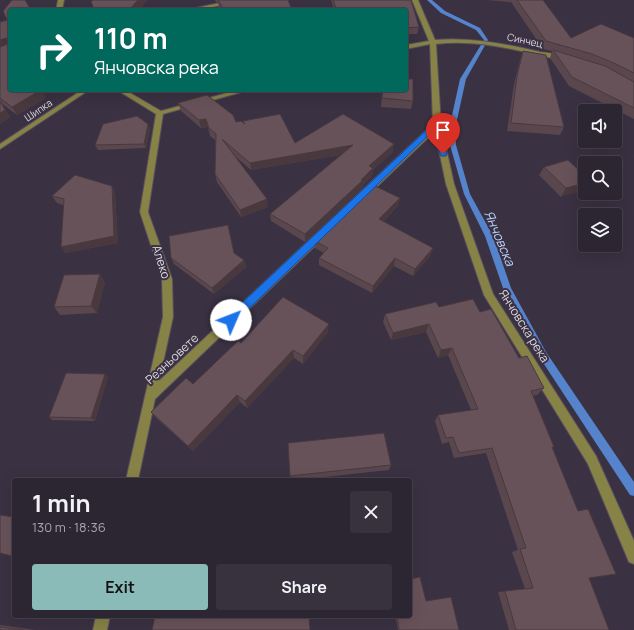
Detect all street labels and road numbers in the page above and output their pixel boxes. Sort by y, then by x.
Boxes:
street label: Синчец [506,29,545,51]
street label: Шипка [21,96,55,124]
street label: Алеко [148,243,175,281]
street label: Янчовска река [495,286,554,365]
street label: Резньовете [141,330,202,388]

